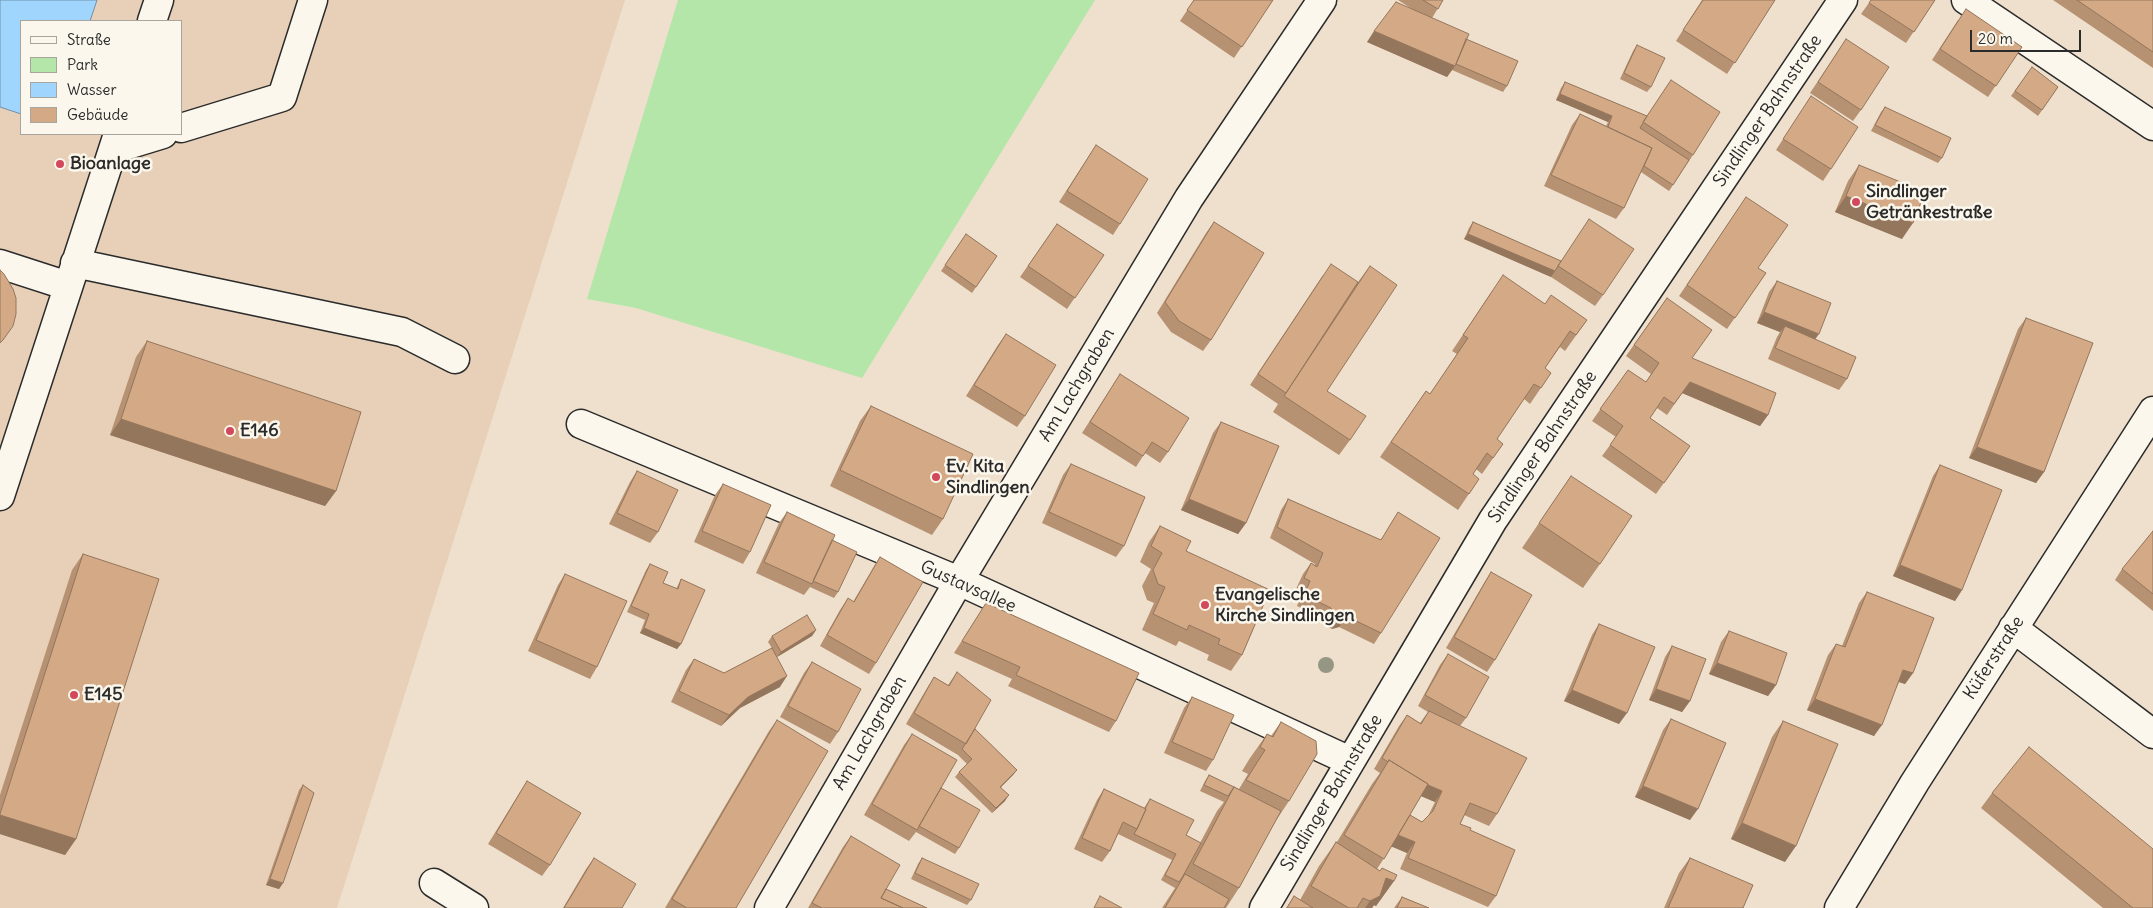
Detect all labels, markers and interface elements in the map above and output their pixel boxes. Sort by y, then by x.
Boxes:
legend [20,20,182,135]
scale bar [1973,20,2084,52]
text: 20 m [1978,29,2013,48]
text: Straße [67,30,111,49]
street label: Sindlinger Bahnstraße [1709,31,1827,191]
text: Park [67,55,98,74]
text: Wasser [67,80,117,99]
text: Gebäude [67,105,128,124]
place label: Bioanlage [70,153,151,175]
marker: Bioanlage [54,158,66,170]
place label: Sindlinger Getränkestraße [1866,181,1993,223]
marker: Sindlinger Getränkestraße [1850,196,1862,208]
street label: Am Lachgraben [1035,324,1119,446]
street label: Sindlinger Bahnstraße [1484,367,1602,527]
place label: E146 [240,420,279,442]
marker: E146 [224,425,236,437]
place label: Ev. Kita Sindlingen [946,456,1030,498]
marker: Ev. Kita Sindlingen [930,471,942,483]
street label: Gustavsallee [917,556,1019,618]
place label: Evangelische Kirche Sindlingen [1215,584,1355,626]
marker: Evangelische Kirche Sindlingen [1199,599,1211,611]
street label: Küferstraße [1959,612,2029,704]
street label: Am Lachgraben [829,672,911,794]
place label: E145 [84,684,122,706]
marker: E145 [68,689,80,701]
street label: Sindlinger Bahnstraße [1277,711,1387,875]

